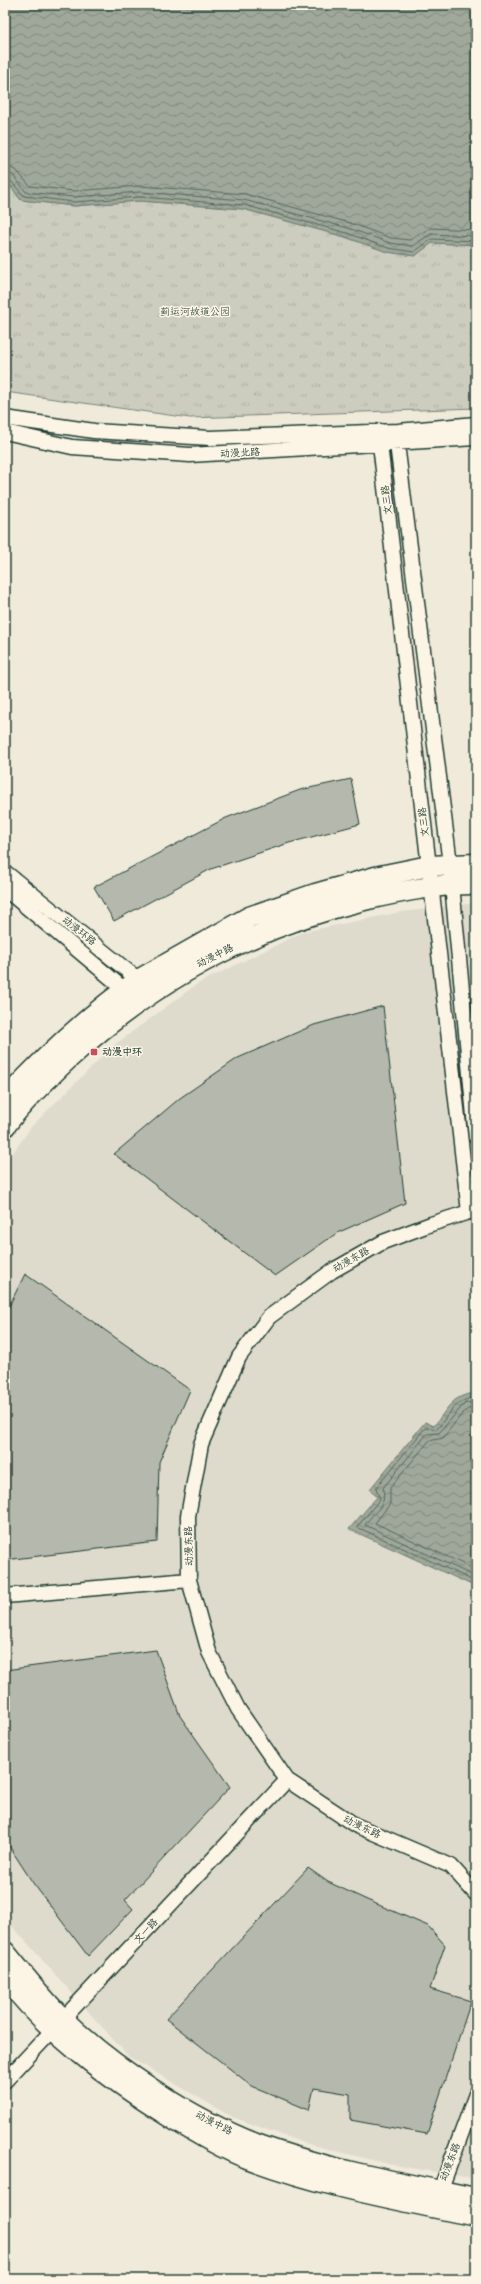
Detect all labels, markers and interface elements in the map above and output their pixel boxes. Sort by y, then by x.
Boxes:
park label: 蓟运河故道公园 [160,306,230,318]
street label: 动漫北路 [220,446,260,460]
street label: 文三路 [379,484,395,516]
street label: 文三路 [416,806,432,838]
street label: 动漫环路 [60,914,98,948]
street label: 动漫中路 [194,942,236,970]
place label: 动漫中环 [102,1046,142,1058]
marker: 动漫中环 [89,1047,99,1057]
street label: 动漫东路 [331,1245,371,1275]
street label: 动漫东路 [182,1526,196,1566]
street label: 动漫东路 [341,1813,383,1841]
street label: 文一路 [131,1916,161,1946]
street label: 动漫中路 [193,2109,235,2137]
street label: 动漫东路 [437,2141,463,2183]

